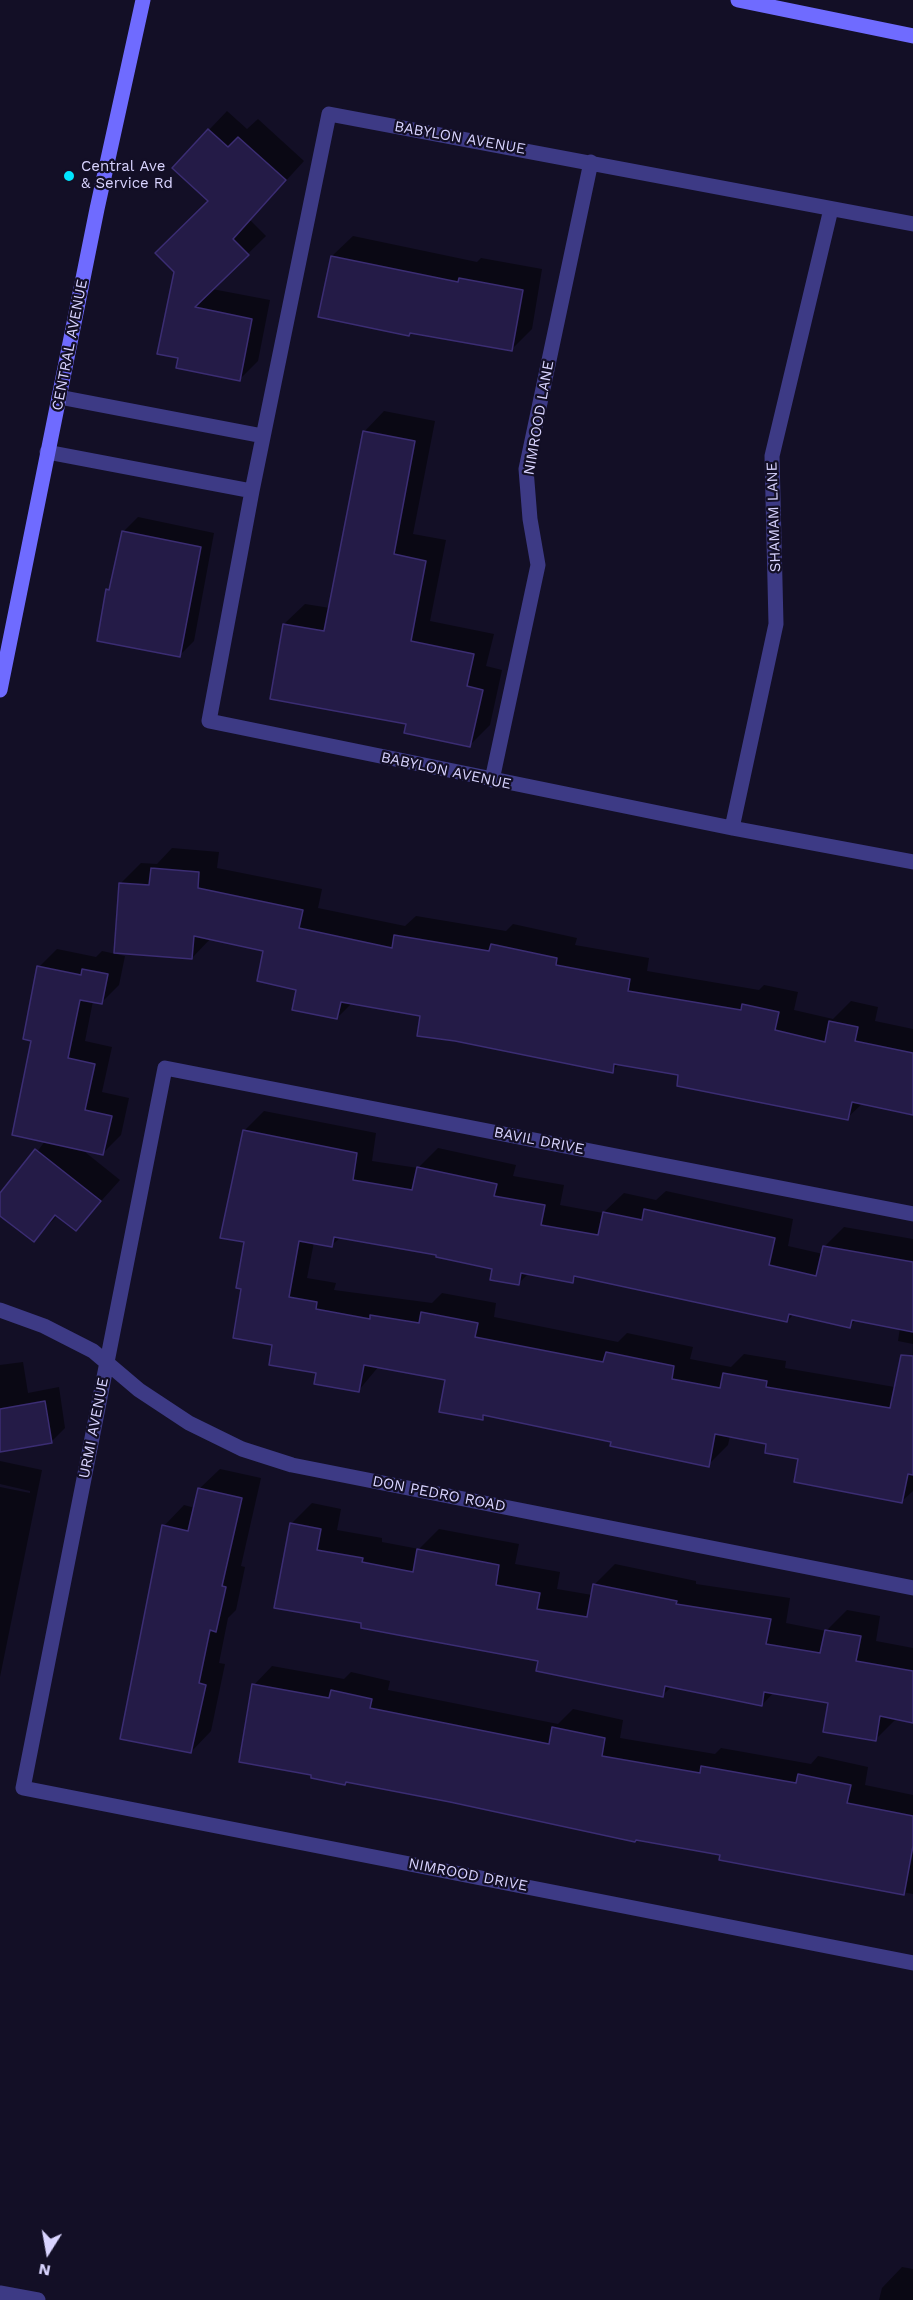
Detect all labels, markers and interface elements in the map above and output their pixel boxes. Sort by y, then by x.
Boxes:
street label: BABYLON AVENUE [393,118,527,158]
place label: Central Ave & Service Rd [81,158,173,193]
marker: Central Ave & Service Rd [62,169,76,183]
street label: CENTRAL AVENUE [48,278,92,412]
street label: NIMROOD LANE [520,359,558,477]
street label: SHAMAM LANE [763,461,785,573]
street label: BABYLON AVENUE [379,748,513,794]
street label: BAVIL DRIVE [492,1123,586,1159]
street label: URMI AVENUE [75,1376,113,1480]
street label: DON PEDRO ROAD [371,1472,507,1516]
street label: NIMROOD DRIVE [407,1855,529,1895]
north arrow [18,2222,78,2282]
text: N [37,2260,52,2281]

